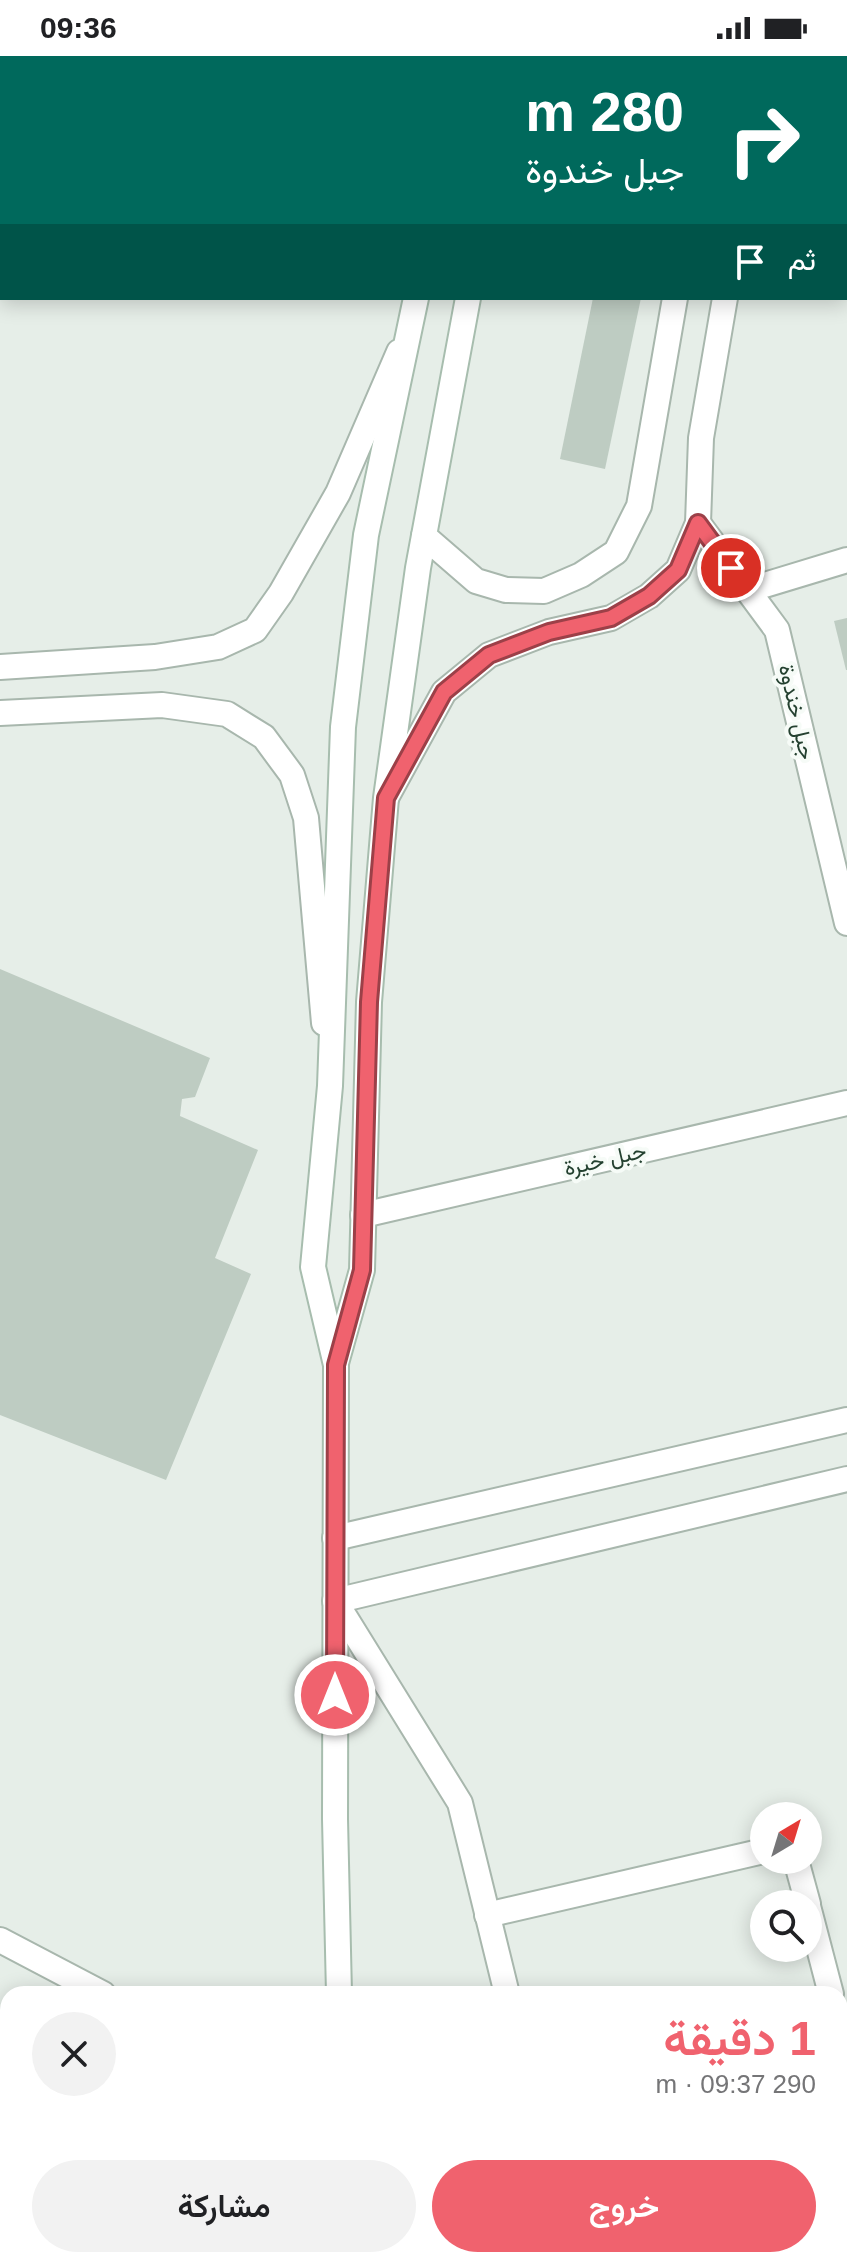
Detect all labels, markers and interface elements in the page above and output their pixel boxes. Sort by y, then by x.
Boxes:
text: 09:36 [40,11,117,44]
text: 280 m [525,80,684,143]
icon: right [712,88,816,192]
text: جبل خندوة [525,150,684,191]
icon: arrive [728,240,772,284]
text: ثم [788,243,816,276]
pin [697,534,765,602]
icon: arrive [709,546,753,590]
street label: جبل خندوة [773,662,820,762]
street label: جبل خيرة [561,1137,649,1182]
position arrow [293,1653,377,1737]
north arrow [750,1802,822,1874]
map controls [750,1802,822,1962]
button: search [750,1890,822,1962]
button: close [32,2012,116,2096]
text: 1 دقيقة [663,2012,816,2065]
text: 290 m · 09:37 [656,2069,816,2099]
button: مشاركة [32,2160,416,2252]
button: خروج [432,2160,816,2252]

